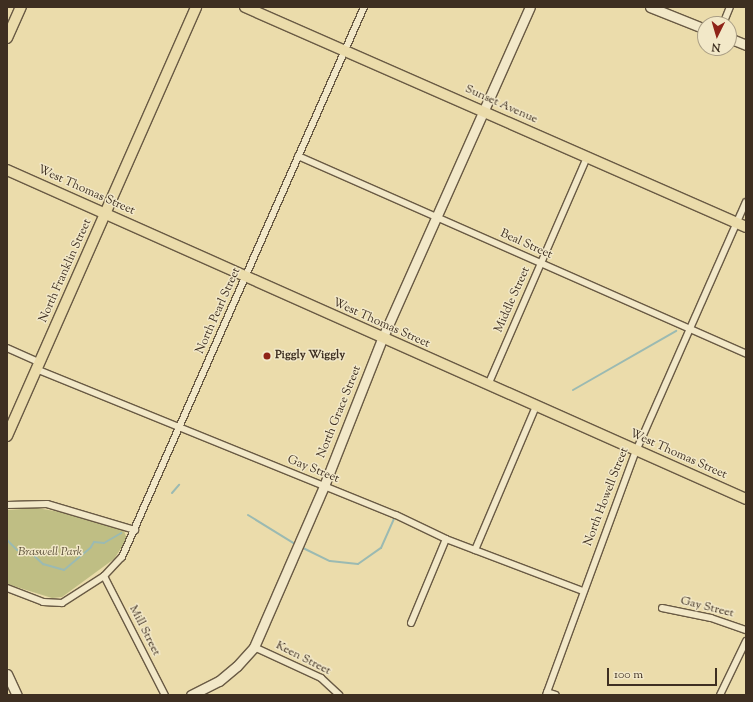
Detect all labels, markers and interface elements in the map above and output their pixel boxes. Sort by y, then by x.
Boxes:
north arrow [697,16,737,56]
text: N [711,39,721,55]
street label: Sunset Avenue [462,83,540,127]
street label: West Thomas Street [35,163,137,219]
street label: North Franklin Street [37,217,95,325]
street label: Beal Street [498,227,554,263]
street label: Middle Street [492,265,534,335]
street label: North Pearl Street [194,266,244,356]
street label: West Thomas Street [330,296,432,352]
place label: Piggly Wiggly [275,349,345,363]
marker: Piggly Wiggly [262,351,272,361]
street label: North Grace Street [315,364,365,460]
street label: West Thomas Street [627,427,729,483]
street label: North Howell Street [582,446,632,548]
street label: Gay Street [285,453,341,487]
park label: Braswell Park [18,546,82,560]
street label: Gay Street [679,594,735,622]
street label: Mill Street [125,603,163,659]
street label: Keen Street [273,639,333,679]
scale bar [609,660,719,686]
text: 100 m [614,666,643,684]

